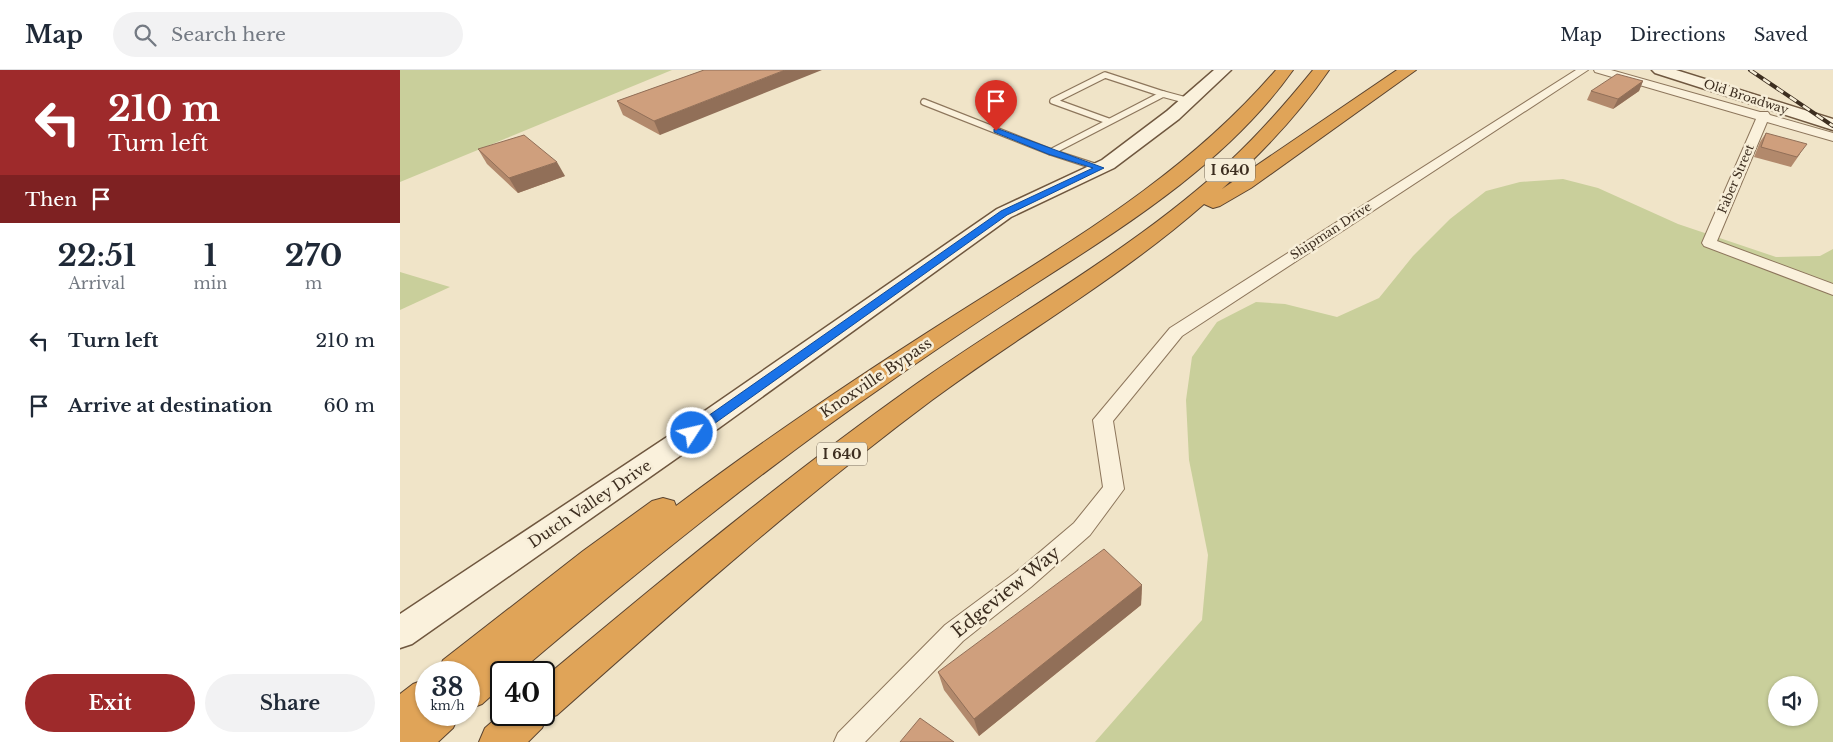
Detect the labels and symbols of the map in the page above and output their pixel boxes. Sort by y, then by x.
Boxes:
street label: Old Broadway [1702,76,1791,117]
pin [975,80,1017,131]
street label: Faber Street [1714,141,1757,216]
road number: I 640 [1205,158,1255,182]
street label: Shipman Drive [1287,199,1374,262]
street label: Knoxville Bypass [816,333,935,422]
position arrow [665,406,717,458]
road number: I 640 [817,442,867,466]
street label: Dutch Valley Drive [525,455,655,552]
street label: Edgeview Way [947,541,1065,642]
speed limit sign: 40 [490,661,555,726]

